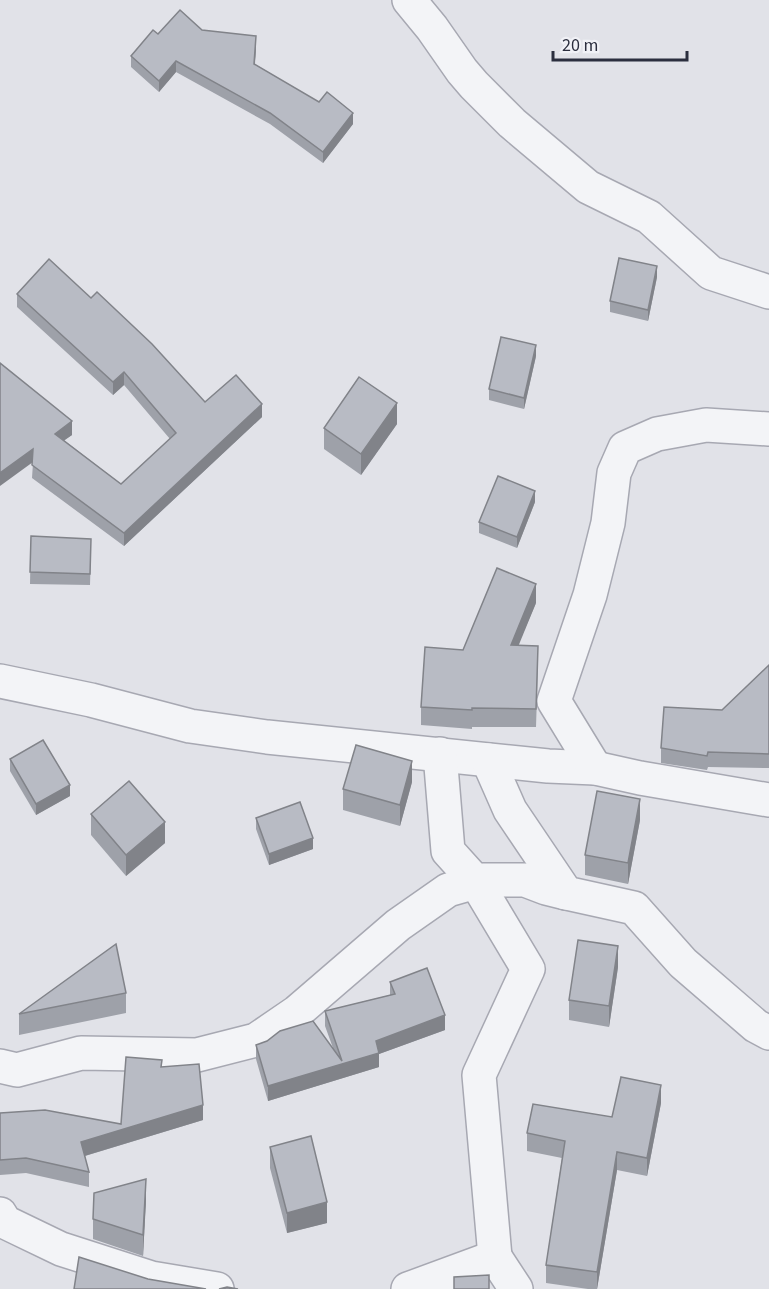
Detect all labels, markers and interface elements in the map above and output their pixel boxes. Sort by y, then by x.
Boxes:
scale bar [553,24,686,62]
text: 20 m [562,33,598,58]

